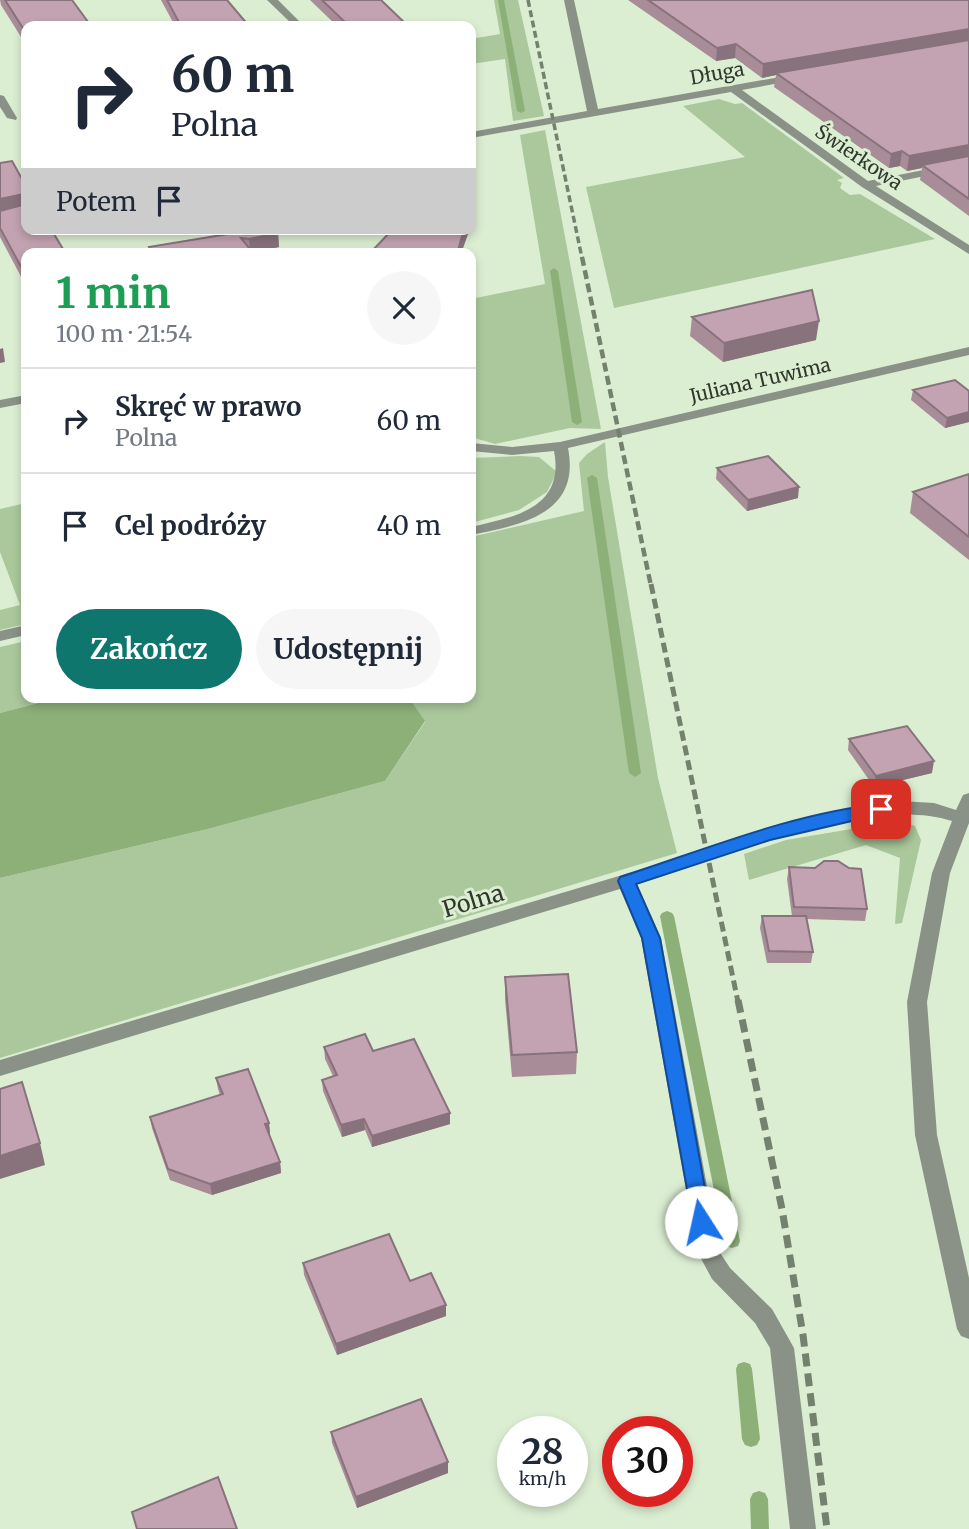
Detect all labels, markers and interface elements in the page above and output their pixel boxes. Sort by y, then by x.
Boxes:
text: 60 m [171,44,294,105]
icon: right [56,49,147,140]
street label: Długa [688,56,746,90]
text: Polna [171,105,258,145]
street label: Świerkowa [811,119,907,195]
icon: arrive [150,182,188,220]
text: Potem [56,185,136,218]
text: 1 min [56,267,170,319]
button: close [367,271,441,345]
text: 100 m · 21:54 [56,319,192,348]
street label: Juliana Tuwima [686,352,833,408]
text: Skręć w prawo [115,390,302,423]
icon: right [56,402,94,440]
text: 60 m [377,404,441,437]
text: Polna [115,423,177,452]
icon: arrive [56,507,94,545]
text: Cel podróży [115,509,266,542]
text: 40 m [377,509,441,542]
button: Zakończ [56,609,242,689]
button: Udostępnij [256,609,441,689]
pin [851,779,911,839]
icon: arrive [862,790,900,828]
street label: Polna [439,878,507,924]
position arrow [664,1185,738,1259]
speed limit sign: 30 [602,1416,693,1507]
text: 28 [521,1430,564,1474]
text: km/h [519,1467,566,1490]

